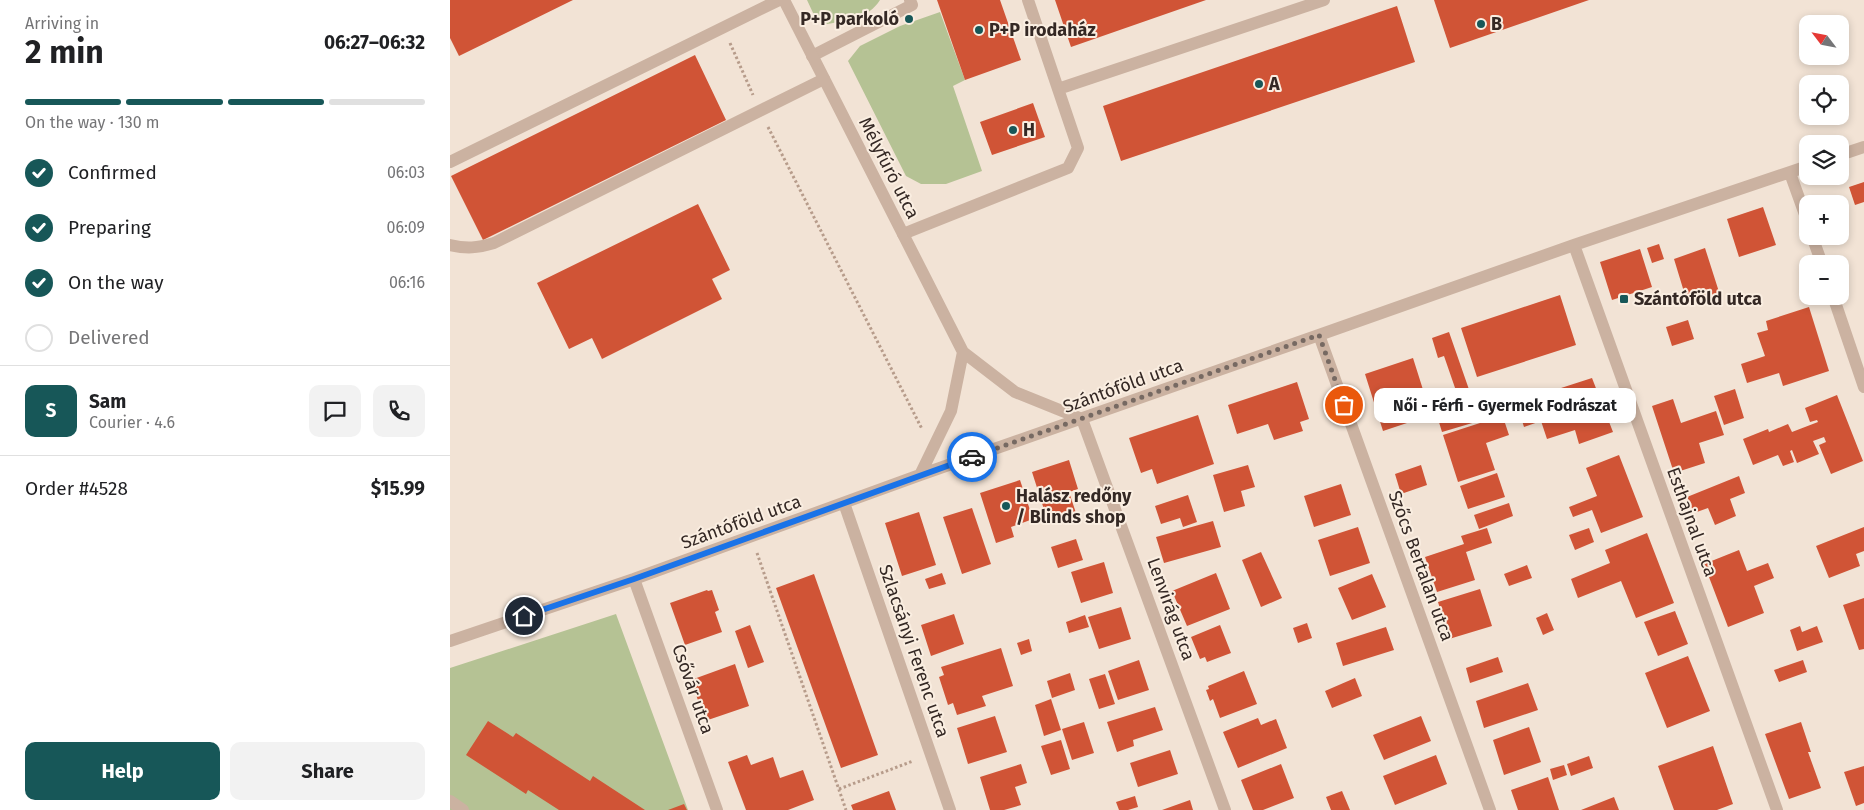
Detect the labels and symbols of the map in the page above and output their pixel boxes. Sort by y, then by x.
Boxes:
place label: P+P parkoló [800,8,899,30]
marker: P+P parkoló [903,13,915,25]
place label: B [1491,13,1502,35]
north arrow [1799,15,1849,65]
marker: B [1475,18,1487,30]
place label: P+P irodaház [989,19,1096,41]
marker: P+P irodaház [973,24,985,36]
place label: A [1268,73,1280,95]
marker: A [1253,78,1265,90]
street label: Mélyfúró utca [854,114,924,222]
place label: H [1023,119,1035,141]
marker: H [1007,124,1019,136]
place label: Szántóföld utca [1634,288,1762,310]
marker: Szántóföld utca [1618,293,1630,305]
street label: Szántóföld utca [1060,354,1186,418]
pin [1323,384,1365,426]
callout: Női - Férfi - Gyermek Fodrászat [1374,388,1636,422]
courier [947,432,997,482]
street label: Esthajnal utca [1662,464,1722,580]
place label: Halász redőny / Blinds shop [1016,485,1132,528]
street label: Szőcs Bertalan utca [1384,488,1458,644]
street label: Szántóföld utca [678,490,804,554]
marker: Halász redőny / Blinds shop [1000,500,1012,512]
street label: Lenvirág utca [1142,555,1200,663]
street label: Szlacsányi Ferenc utca [874,562,954,740]
pin [503,595,545,637]
street label: Csővár utca [667,641,719,737]

